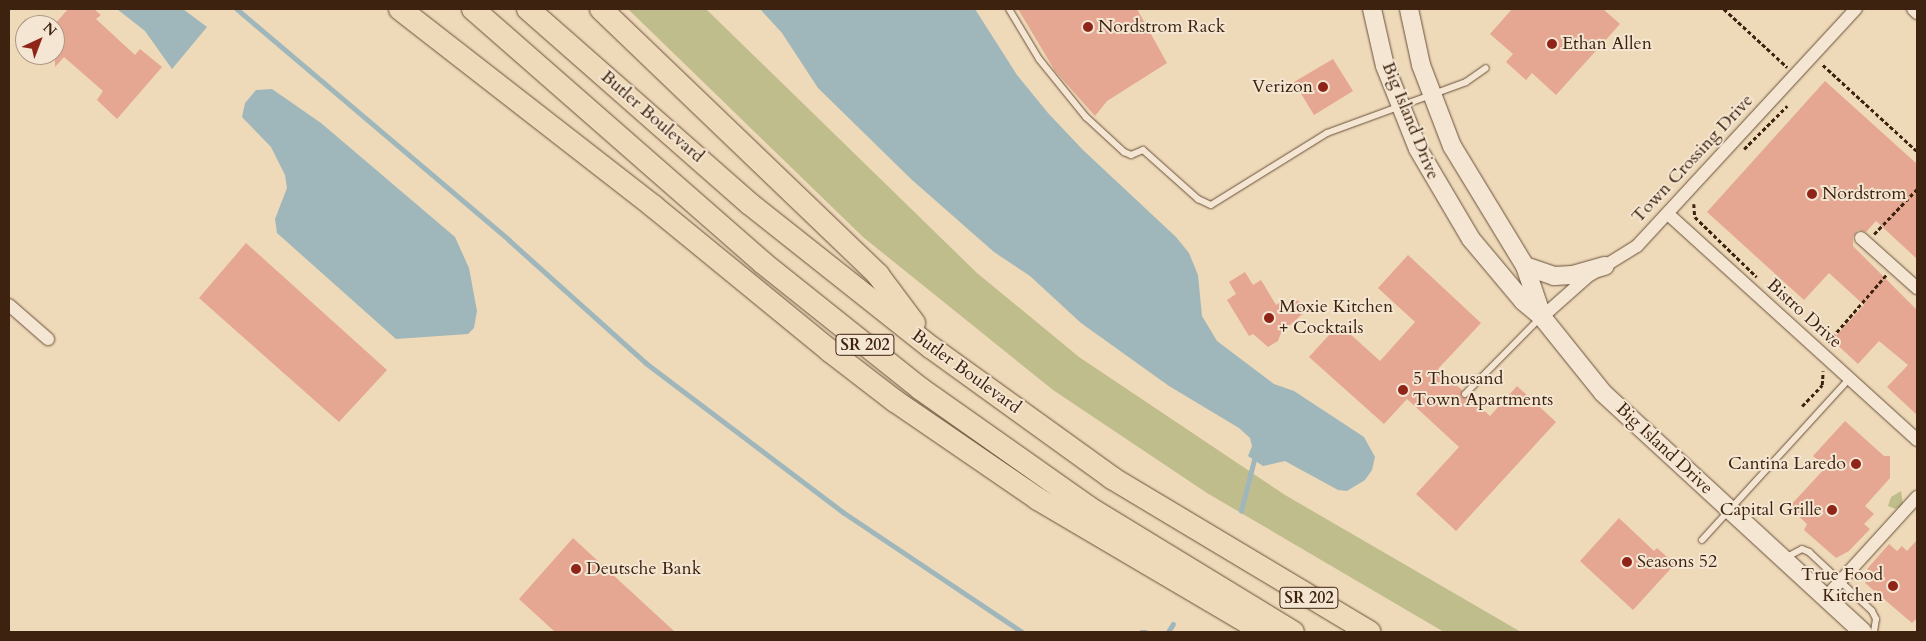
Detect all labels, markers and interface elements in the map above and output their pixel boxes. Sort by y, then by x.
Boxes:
north arrow [15,15,65,65]
place label: Nordstrom Rack [1098,16,1225,38]
text: N [39,18,61,40]
marker: Nordstrom Rack [1082,21,1094,33]
place label: Ethan Allen [1562,33,1652,55]
marker: Ethan Allen [1546,38,1558,50]
street label: Big Island Drive [1377,59,1443,183]
street label: Butler Boulevard [596,66,708,168]
place label: Verizon [1252,76,1313,98]
marker: Verizon [1317,81,1329,93]
street label: Town Crossing Drive [1628,90,1758,228]
place label: Nordstrom [1822,183,1906,205]
marker: Nordstrom [1806,188,1818,200]
street label: Bistro Drive [1762,275,1846,353]
place label: Moxie Kitchen + Cocktails [1279,297,1393,340]
marker: Moxie Kitchen + Cocktails [1263,312,1275,324]
street label: Butler Boulevard [907,325,1025,419]
road number: SR 202 [835,332,895,358]
place label: 5 Thousand Town Apartments [1413,369,1553,412]
marker: 5 Thousand Town Apartments [1397,384,1409,396]
street label: Big Island Drive [1611,399,1717,499]
place label: Cantina Laredo [1728,453,1846,475]
marker: Cantina Laredo [1850,458,1862,470]
place label: Capital Grille [1720,499,1822,521]
marker: Capital Grille [1826,504,1838,516]
place label: Seasons 52 [1637,551,1717,573]
marker: Seasons 52 [1621,556,1633,568]
place label: Deutsche Bank [586,558,701,580]
marker: Deutsche Bank [570,563,582,575]
place label: True Food Kitchen [1801,565,1883,608]
marker: True Food Kitchen [1887,580,1899,592]
road number: SR 202 [1279,584,1339,612]

